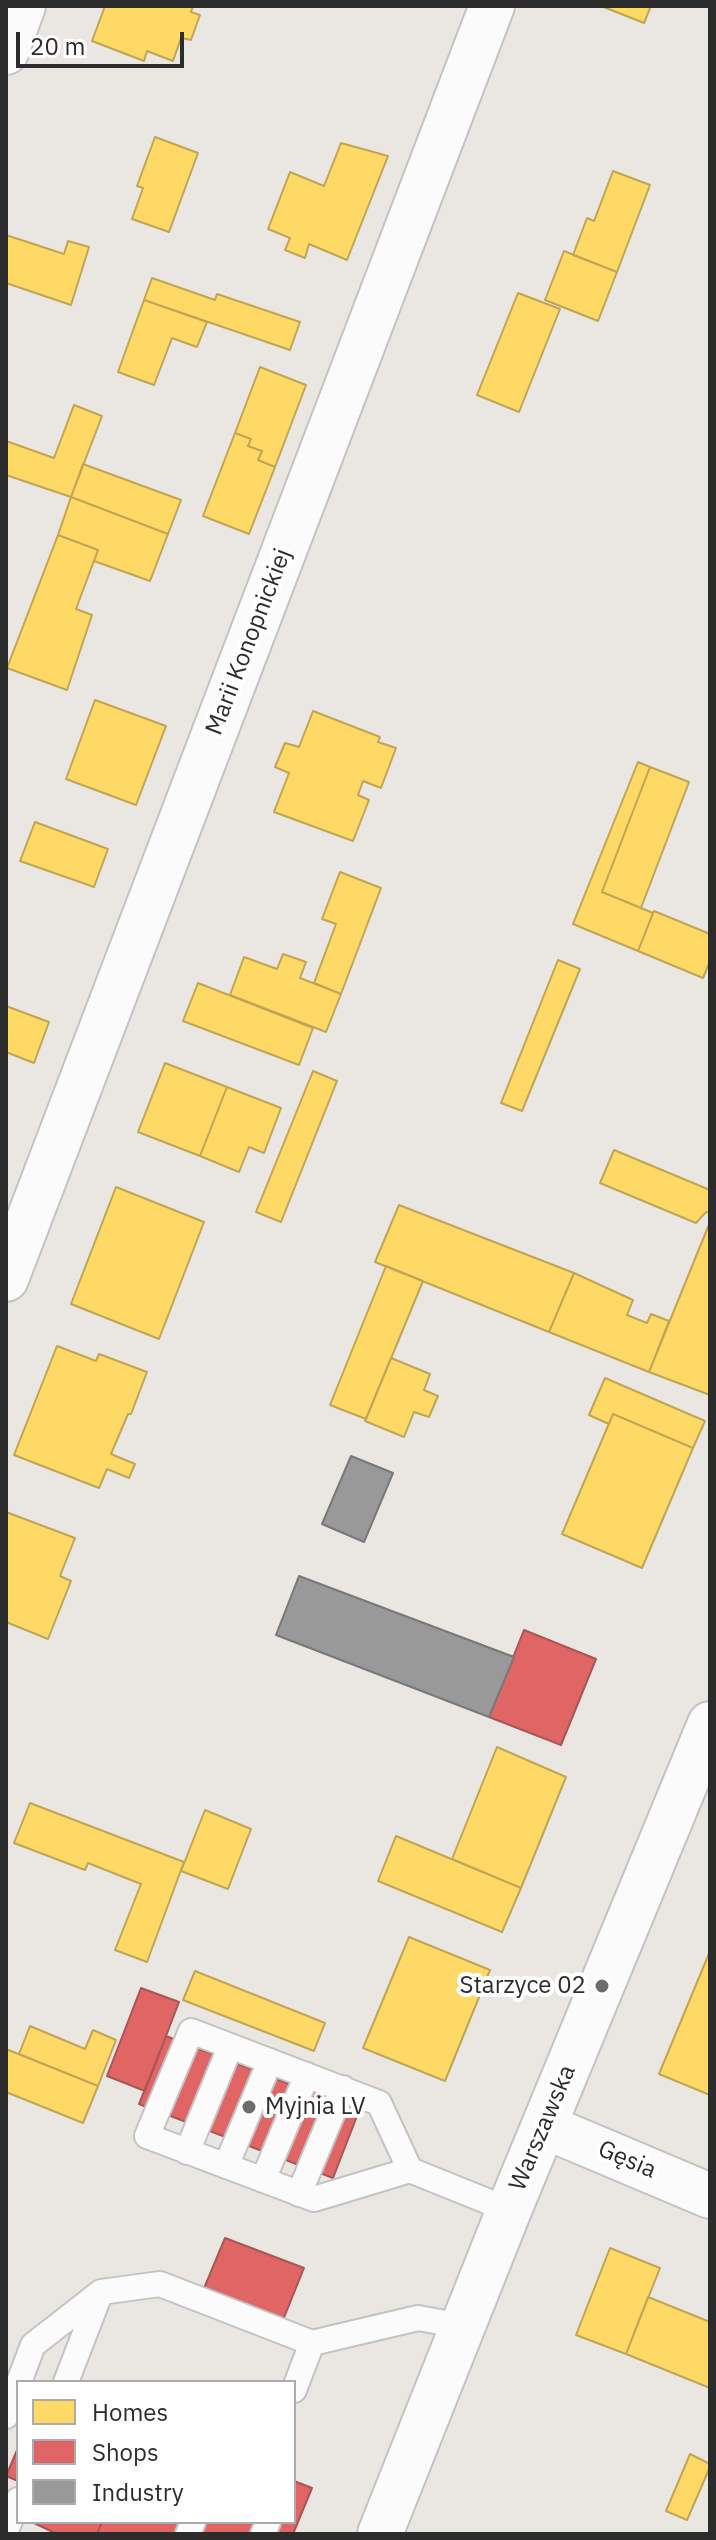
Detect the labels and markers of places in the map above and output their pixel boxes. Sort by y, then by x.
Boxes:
place label: Starzyce 02 [459,1972,586,2000]
marker: Starzyce 02 [593,1977,611,1995]
place label: Myjnia LV [265,2093,366,2121]
marker: Myjnia LV [240,2098,258,2116]

